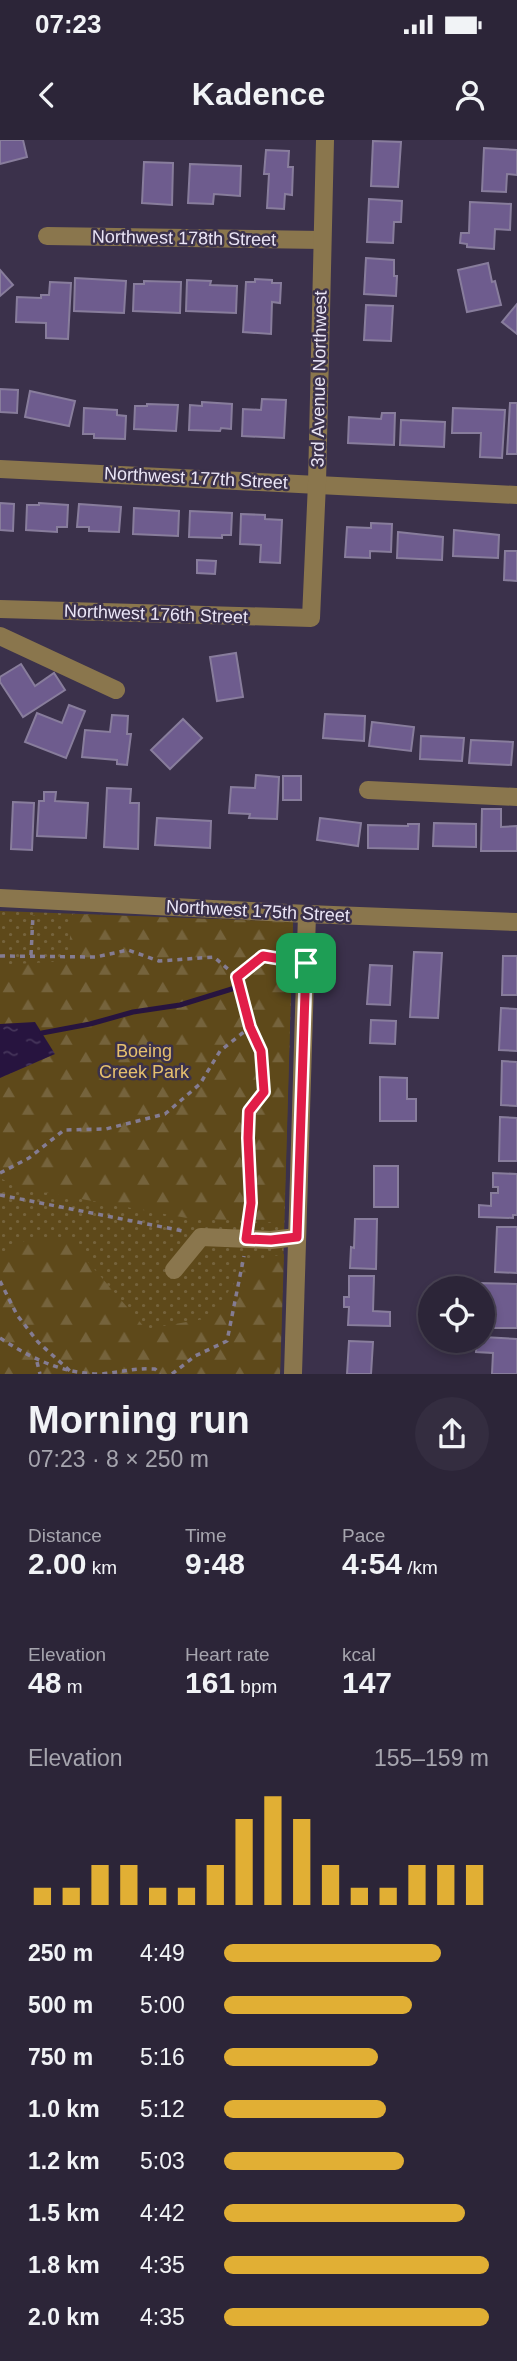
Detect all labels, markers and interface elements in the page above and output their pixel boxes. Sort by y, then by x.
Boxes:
text: 07:23 [35,9,102,39]
icon: back [28,76,66,114]
text: Kadence [192,76,325,112]
icon: person [451,76,489,114]
street label: Northwest 178th Street [92,226,276,250]
street label: 3rd Avenue Northwest [307,290,331,468]
street label: Northwest 177th Street [104,463,288,493]
street label: Northwest 176th Street [64,601,248,627]
street label: Northwest 175th Street [166,896,350,926]
pin [276,933,336,993]
icon: arrive [287,944,325,982]
park label: Boeing Creek Park [99,1041,190,1082]
map controls [418,1276,495,1353]
button: locate [418,1276,495,1353]
button: share [415,1397,489,1471]
text: Morning run [28,1399,250,1441]
text: 07:23 · 8 × 250 m [28,1446,209,1472]
text: Distance [28,1525,102,1546]
text: Time [185,1525,227,1546]
text: Pace [342,1525,385,1546]
text: 2.00 [28,1547,86,1580]
text: 9:48 [185,1547,245,1580]
text: 4:54 [342,1547,402,1580]
text: km [86,1557,117,1578]
text: /km [402,1557,438,1578]
text: Elevation [28,1644,106,1665]
text: Heart rate [185,1644,269,1665]
text: kcal [342,1644,376,1665]
text: 48 [28,1666,61,1699]
text: 161 [185,1666,235,1699]
text: 147 [342,1666,392,1699]
text: m [61,1676,82,1697]
text: bpm [235,1676,277,1697]
text: Elevation [28,1745,123,1771]
text: 155–159 m [374,1745,489,1771]
text: 250 m [28,1940,93,1966]
text: 4:49 [140,1940,185,1966]
text: 500 m [28,1992,93,2018]
text: 5:00 [140,1992,185,2018]
text: 750 m [28,2044,93,2070]
text: 5:16 [140,2044,185,2070]
text: 1.0 km [28,2096,100,2122]
text: 5:12 [140,2096,185,2122]
text: 1.2 km [28,2148,100,2174]
text: 5:03 [140,2148,185,2174]
text: 1.5 km [28,2200,100,2226]
text: 4:42 [140,2200,185,2226]
text: 1.8 km [28,2252,100,2278]
text: 4:35 [140,2252,185,2278]
text: 2.0 km [28,2304,100,2330]
text: 4:35 [140,2304,185,2330]

